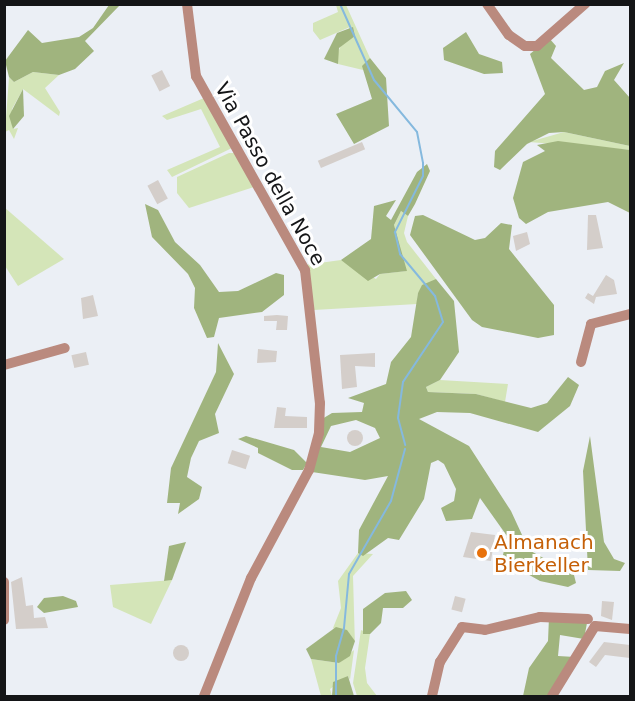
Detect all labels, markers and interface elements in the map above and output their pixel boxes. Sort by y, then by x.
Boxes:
street label: Via Passo della Noce [210,78,330,270]
place label: Almanach Bierkeller [494,530,594,577]
marker: Almanach Bierkeller [475,546,489,560]

